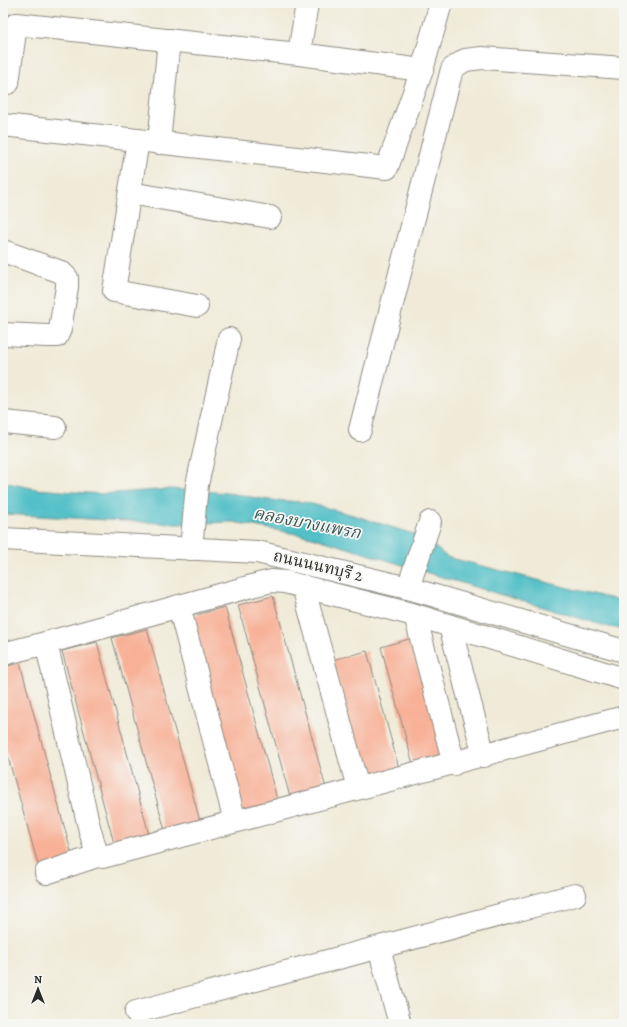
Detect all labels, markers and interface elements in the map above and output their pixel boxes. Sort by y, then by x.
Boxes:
water label: คลองบางแพรก [251,501,363,545]
street label: ถนนนนทบุรี 2 [271,545,365,587]
north arrow [18,969,58,1009]
text: N [34,972,42,987]

